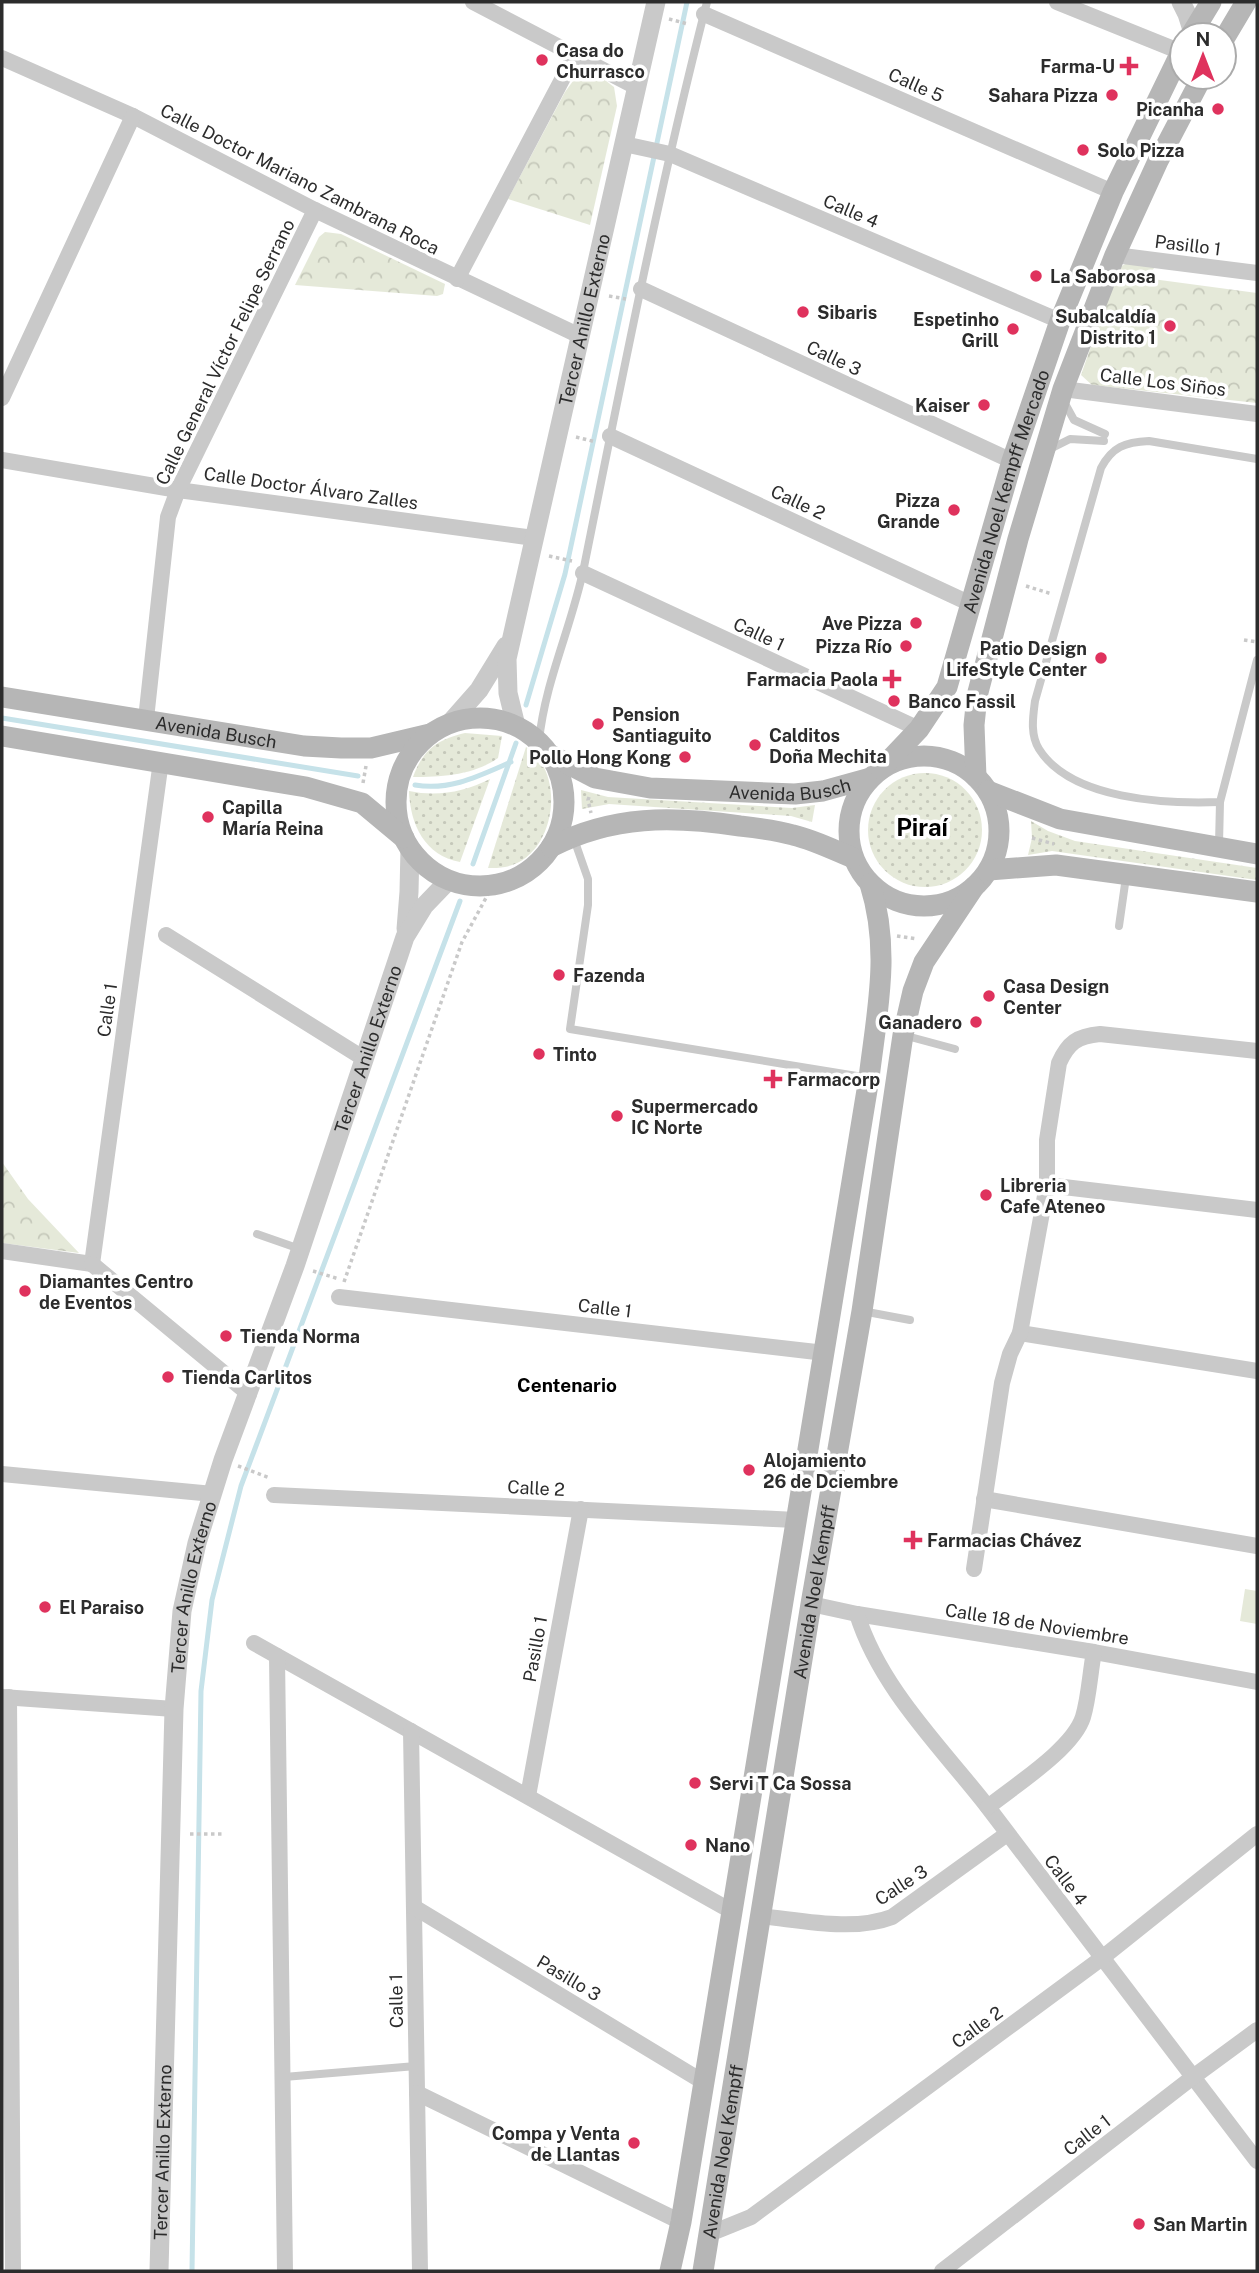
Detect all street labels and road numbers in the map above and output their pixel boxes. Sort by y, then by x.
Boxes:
street label: Calle 5 [885,64,947,106]
street label: Calle Doctor Mariano Zambrana Roca [157,99,443,259]
street label: Calle 4 [820,190,882,232]
street label: Calle General Víctor Felipe Serrano [151,216,299,488]
street label: Pasillo 1 [1154,231,1222,259]
street label: Tercer Anillo Externo [554,232,614,408]
street label: Calle 3 [803,336,865,380]
street label: Calle Los Siños [1099,364,1227,400]
street label: Avenida Noel Kempff Mercado [958,367,1053,616]
street label: Calle Doctor Álvaro Zalles [202,462,420,513]
street label: Calle 2 [767,480,829,524]
street label: Calle 1 [730,613,788,655]
street label: Avenida Busch [154,712,278,752]
street label: Avenida Busch [728,773,853,805]
street label: Tercer Anillo Externo [330,962,405,1135]
street label: Calle 1 [93,982,121,1038]
street label: Calle 1 [577,1294,633,1322]
street label: Calle 2 [507,1476,565,1500]
street label: Tercer Anillo Externo [166,1498,220,1674]
street label: Avenida Noel Kempff [789,1503,839,1680]
street label: Calle 18 de Noviembre [944,1599,1130,1649]
street label: Pasillo 1 [519,1614,551,1684]
street label: Calle 4 [1040,1850,1092,1910]
street label: Calle 3 [871,1860,931,1910]
street label: Pasillo 3 [533,1951,605,2005]
street label: Calle 1 [385,1974,407,2028]
street label: Calle 2 [948,2002,1006,2052]
street label: Avenida Noel Kempff [698,2063,747,2240]
street label: Tercer Anillo Externo [149,2064,175,2240]
street label: Calle 1 [1059,2110,1115,2160]

